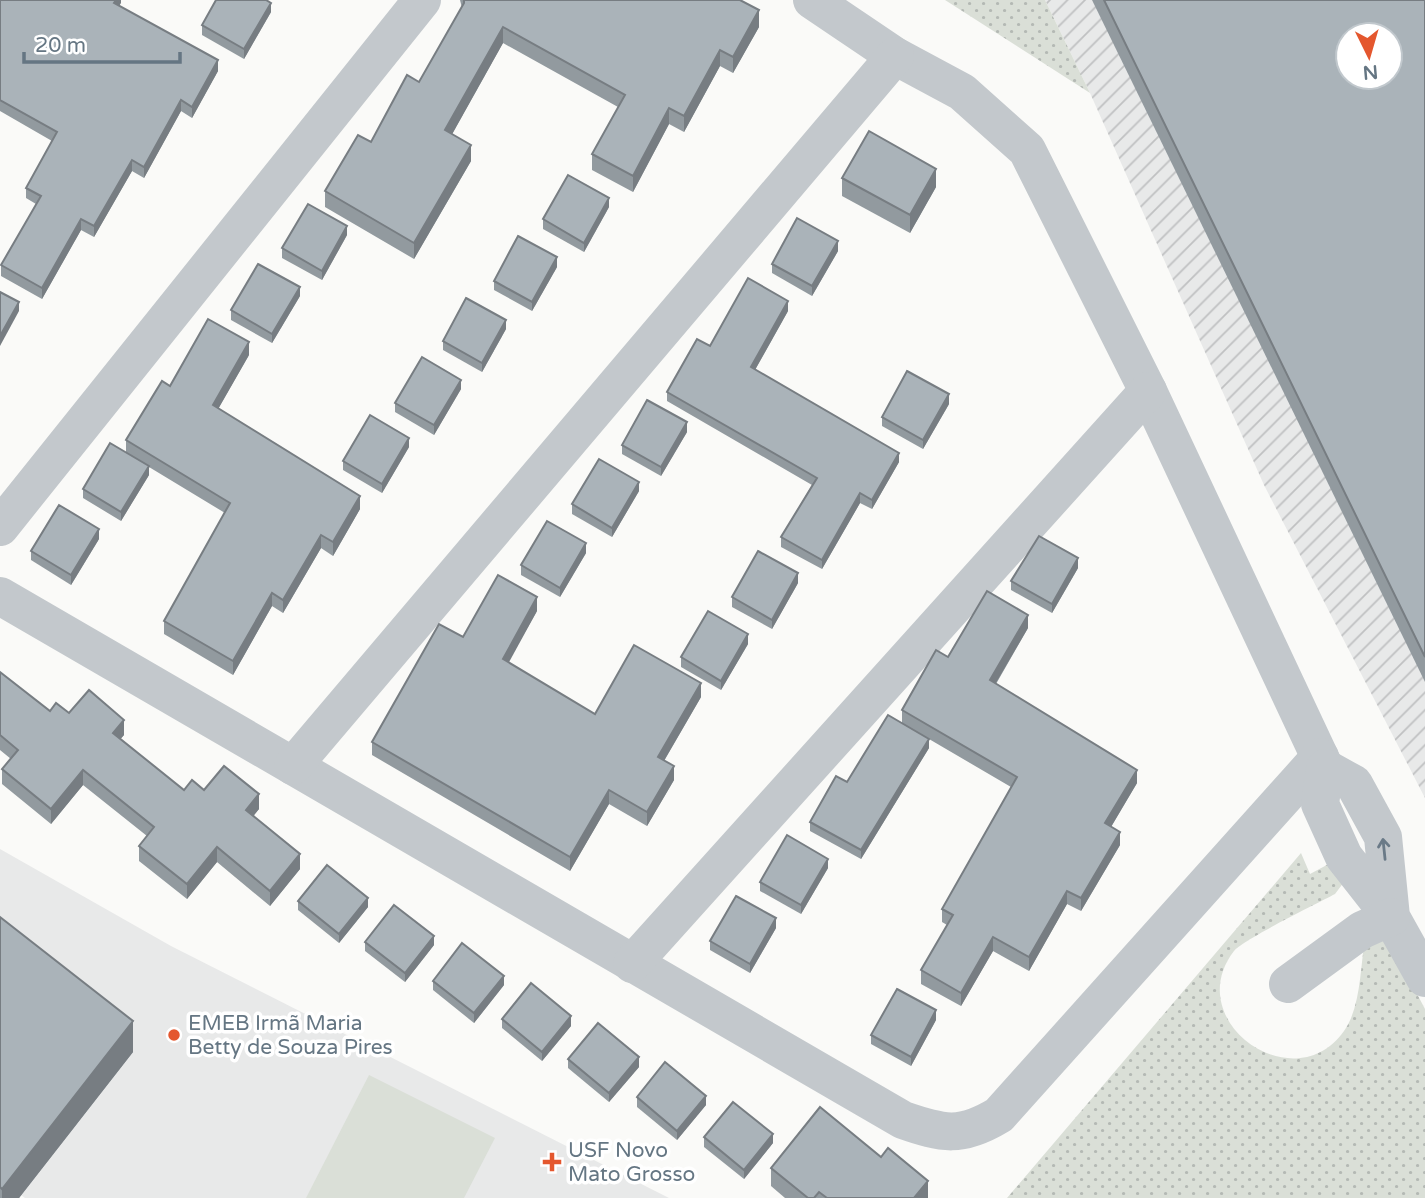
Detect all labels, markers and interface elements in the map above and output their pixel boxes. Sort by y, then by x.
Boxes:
scale bar [24,21,180,65]
north arrow [1334,21,1404,91]
text: 20 m [35,33,86,58]
text: N [1362,60,1379,84]
one-way arrow [1377,839,1390,861]
place label: EMEB Irmã Maria Betty de Souza Pires [188,1011,393,1060]
marker: EMEB Irmã Maria Betty de Souza Pires [166,1027,182,1043]
place label: USF Novo Mato Grosso [568,1138,695,1187]
marker: USF Novo Mato Grosso [542,1152,562,1172]

